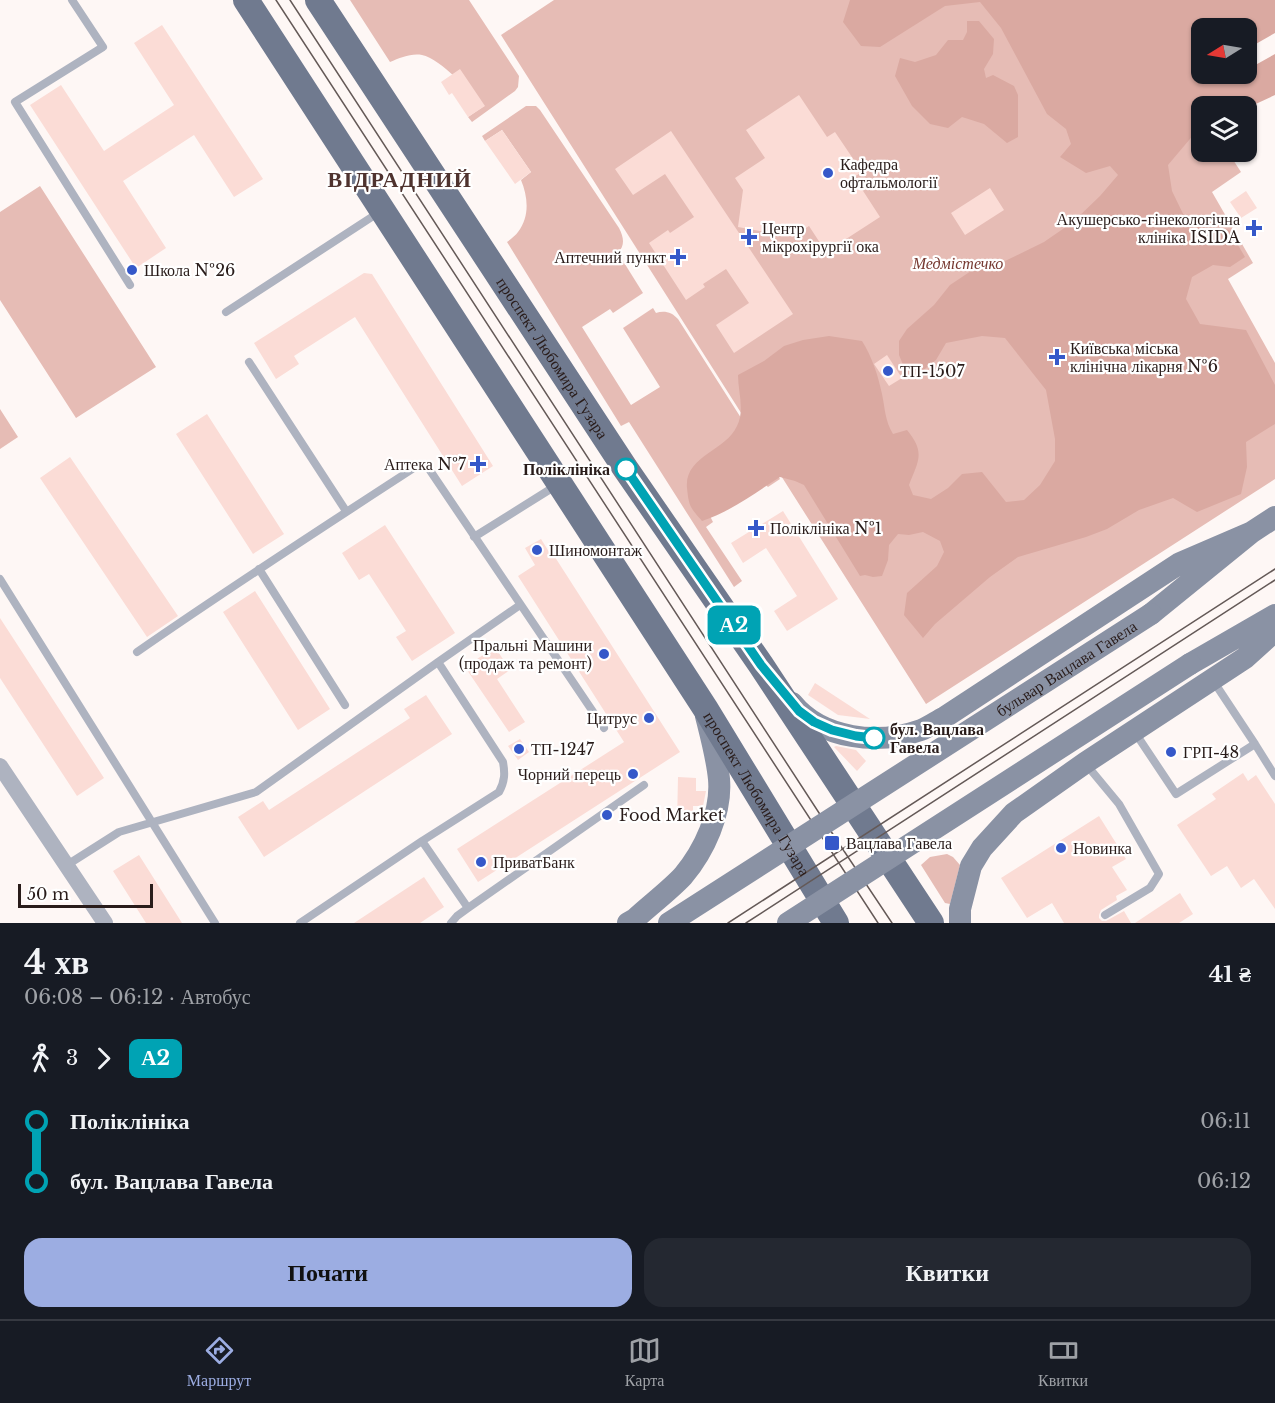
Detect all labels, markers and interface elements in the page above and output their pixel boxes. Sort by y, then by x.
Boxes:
north arrow [1191,18,1257,84]
map controls [1191,18,1257,162]
button: layers [1191,96,1257,162]
place label: Кафедра офтальмології [840,154,938,192]
district label: ВІДРАДНИЙ [328,166,472,193]
marker: Кафедра офтальмології [821,166,835,180]
place label: Акушерсько-гінекологічна клініка ISIDA [1057,209,1241,247]
place label: Центр мікрохірургії ока [762,218,879,256]
marker: Акушерсько-гінекологічна клініка ISIDA [1245,219,1263,237]
marker: Центр мікрохірургії ока [740,228,758,246]
place label: Аптечний пункт [554,247,666,267]
marker: Аптечний пункт [671,250,685,264]
park label: Медмістечко [912,253,1003,273]
place label: Школа №26 [144,260,235,280]
marker: Школа №26 [125,263,139,277]
street label: проспект Любомира Гузара [493,273,613,442]
place label: Київська міська клінічна лікарня №6 [1070,338,1218,376]
marker: Київська міська клінічна лікарня №6 [1048,348,1066,366]
place label: ТП-1507 [900,361,965,381]
marker: ТП-1507 [881,364,895,378]
place label: Аптека №7 [384,454,467,474]
marker: Аптека №7 [471,457,485,471]
marker: Поліклініка [615,458,637,480]
place label: Поліклініка [523,459,610,479]
place label: Поліклініка №1 [770,518,882,538]
marker: Поліклініка №1 [747,519,765,537]
place label: Шиномонтаж [549,540,643,560]
marker: Шиномонтаж [530,543,544,557]
line badge: А2 [707,606,761,644]
text: А2 [720,612,748,638]
street label: бульвар Вацлава Гавела [992,616,1140,721]
place label: Пральні Машини (продаж та ремонт) [459,635,592,673]
marker: Пральні Машини (продаж та ремонт) [597,647,611,661]
place label: Цитрус [587,708,637,728]
street label: проспект Любомира Гузара [699,708,815,880]
marker: Цитрус [642,711,656,725]
place label: бул. Вацлава Гавела [890,719,984,757]
marker: бул. Вацлава Гавела [863,727,885,749]
place label: ТП-1247 [531,739,595,759]
marker: ТП-1247 [512,742,526,756]
place label: ГРП-48 [1183,742,1239,762]
marker: ГРП-48 [1164,745,1178,759]
place label: Чорний перець [518,764,621,784]
marker: Чорний перець [626,767,640,781]
place label: Food Market [619,805,724,825]
marker: Food Market [600,808,614,822]
place label: Вацлава Гавела [846,833,952,853]
marker: Вацлава Гавела [823,834,841,852]
place label: Новинка [1073,838,1132,858]
marker: Новинка [1054,841,1068,855]
place label: ПриватБанк [493,852,575,872]
marker: ПриватБанк [474,855,488,869]
scale bar [18,881,153,908]
text: 50 m [27,884,69,904]
text: 4 хв [24,942,89,983]
text: 41 ₴ [1209,961,1251,988]
text: 06:08 – 06:12 · Автобус [24,985,251,1009]
icon: walk [24,1042,57,1075]
icon: forward [87,1042,120,1075]
text: А2 [141,1045,170,1071]
text: 3 [66,1046,78,1070]
text: Поліклініка [70,1108,190,1135]
text: 06:11 [1200,1109,1251,1133]
text: бул. Вацлава Гавела [70,1168,273,1195]
text: 06:12 [1197,1169,1251,1193]
button: Почати [24,1238,632,1307]
button: Квитки [644,1238,1251,1307]
tab: Маршрут [187,1334,251,1390]
tab: Карта [625,1334,664,1390]
tab: Квитки [1038,1334,1088,1390]

